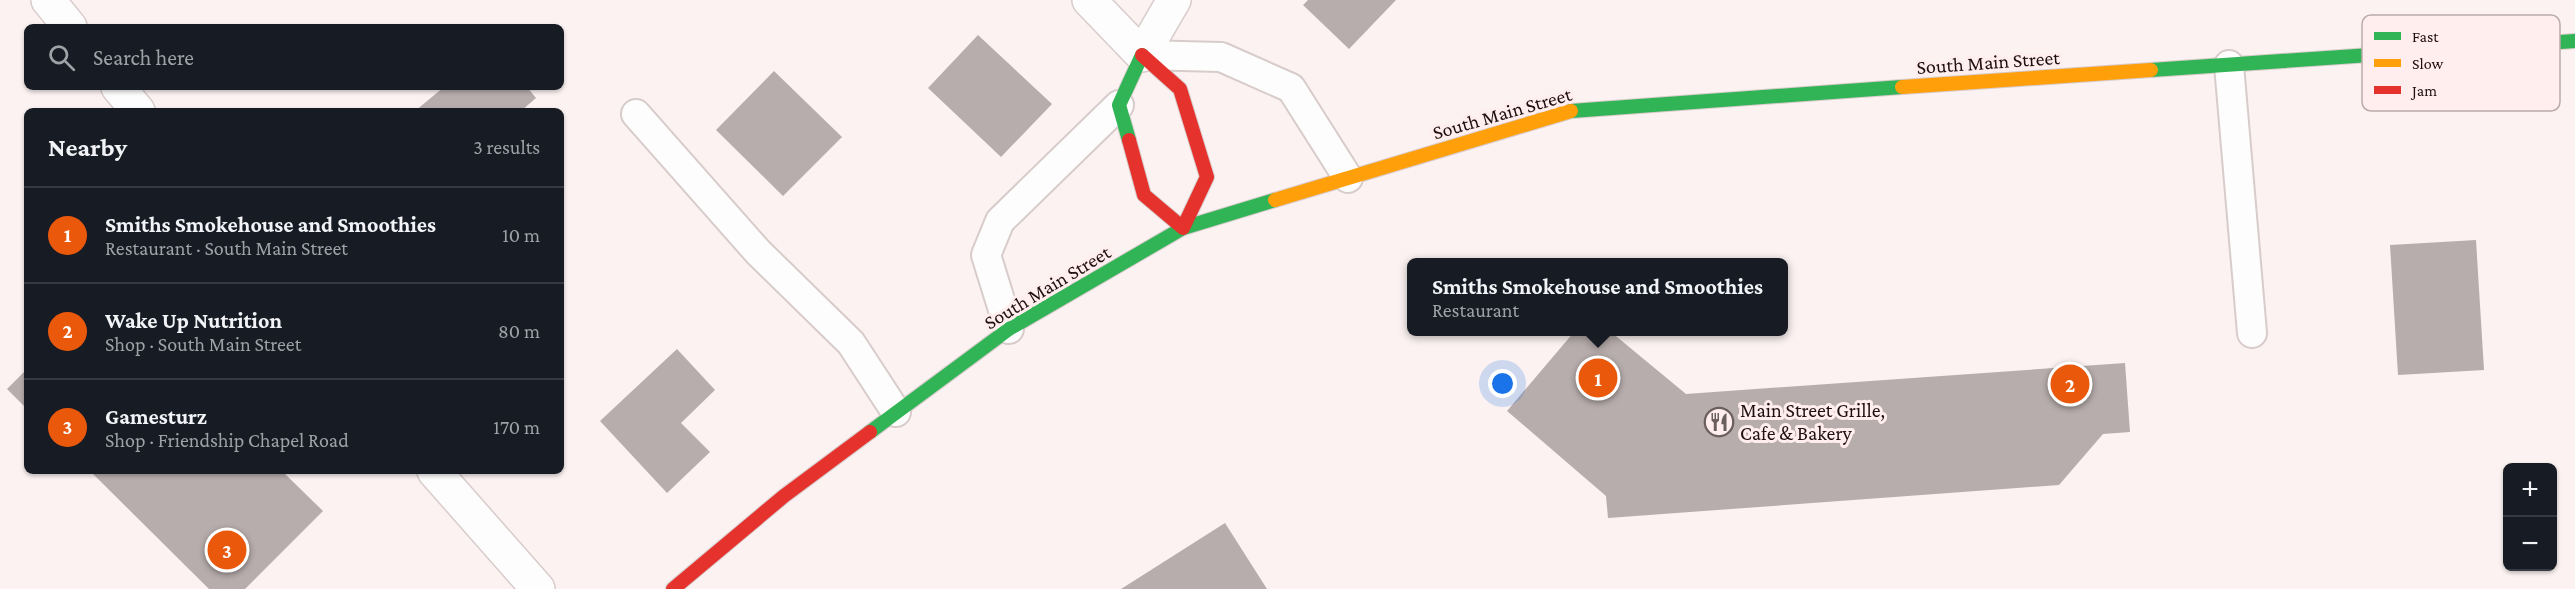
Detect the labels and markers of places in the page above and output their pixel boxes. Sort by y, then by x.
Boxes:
pin: 1 [1578,356,1618,400]
pin: 2 [2050,362,2090,406]
place label: Main Street Grille, Cafe & Bakery [1740,399,1885,445]
restaurant icon: Main Street Grille, Cafe & Bakery [1703,406,1735,438]
pin: 3 [208,528,246,572]

